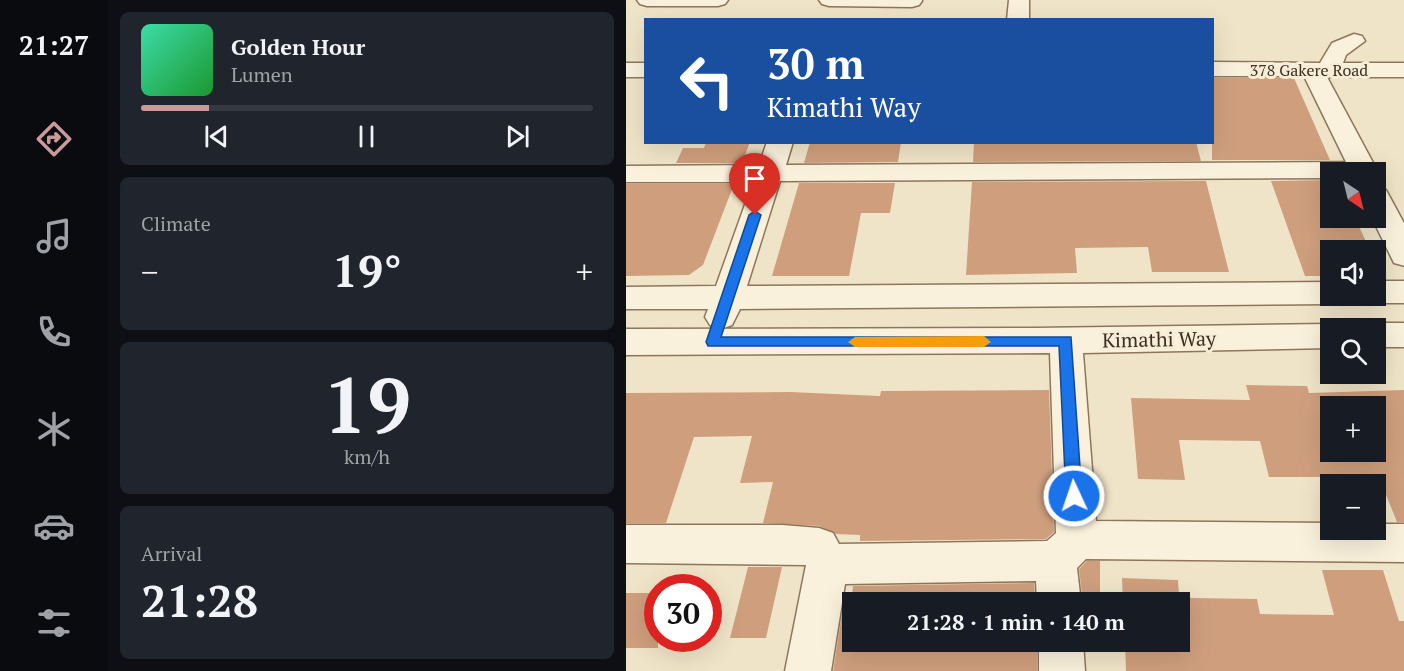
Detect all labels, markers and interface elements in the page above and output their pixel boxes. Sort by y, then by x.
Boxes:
text: 21:27 [19,27,89,63]
text: Golden Hour [231,32,365,61]
text: 30 m [767,35,865,91]
icon: left [668,42,746,120]
street label: 378 Gakere Road [1250,59,1368,81]
text: Lumen [231,61,293,88]
text: Kimathi Way [767,89,921,125]
icon: directions [33,118,75,160]
icon: previous [200,120,233,153]
icon: pause [350,120,383,153]
icon: next [501,120,534,153]
pin [729,153,780,215]
icon: arrive [738,162,771,195]
north arrow [1320,162,1386,228]
map controls [1320,162,1386,540]
text: Climate [141,210,211,237]
icon: music [33,215,75,257]
text: 19° [332,240,402,300]
button: sound [1320,240,1386,306]
text: − [141,250,159,293]
text: + [575,250,593,293]
icon: phone [33,311,75,353]
button: search [1320,318,1386,384]
street label: Kimathi Way [1102,324,1217,353]
text: 19 [323,352,411,455]
button: + [1320,396,1386,462]
icon: climate [33,408,75,450]
text: km/h [344,443,390,470]
position arrow [1042,464,1106,528]
button: − [1320,474,1386,540]
icon: car [33,505,75,547]
text: Arrival [141,540,202,567]
text: 21:28 [141,570,258,630]
speed limit sign: 30 [644,574,722,652]
icon: filters [33,602,75,644]
text: 21:28 · 1 min · 140 m [907,607,1125,636]

